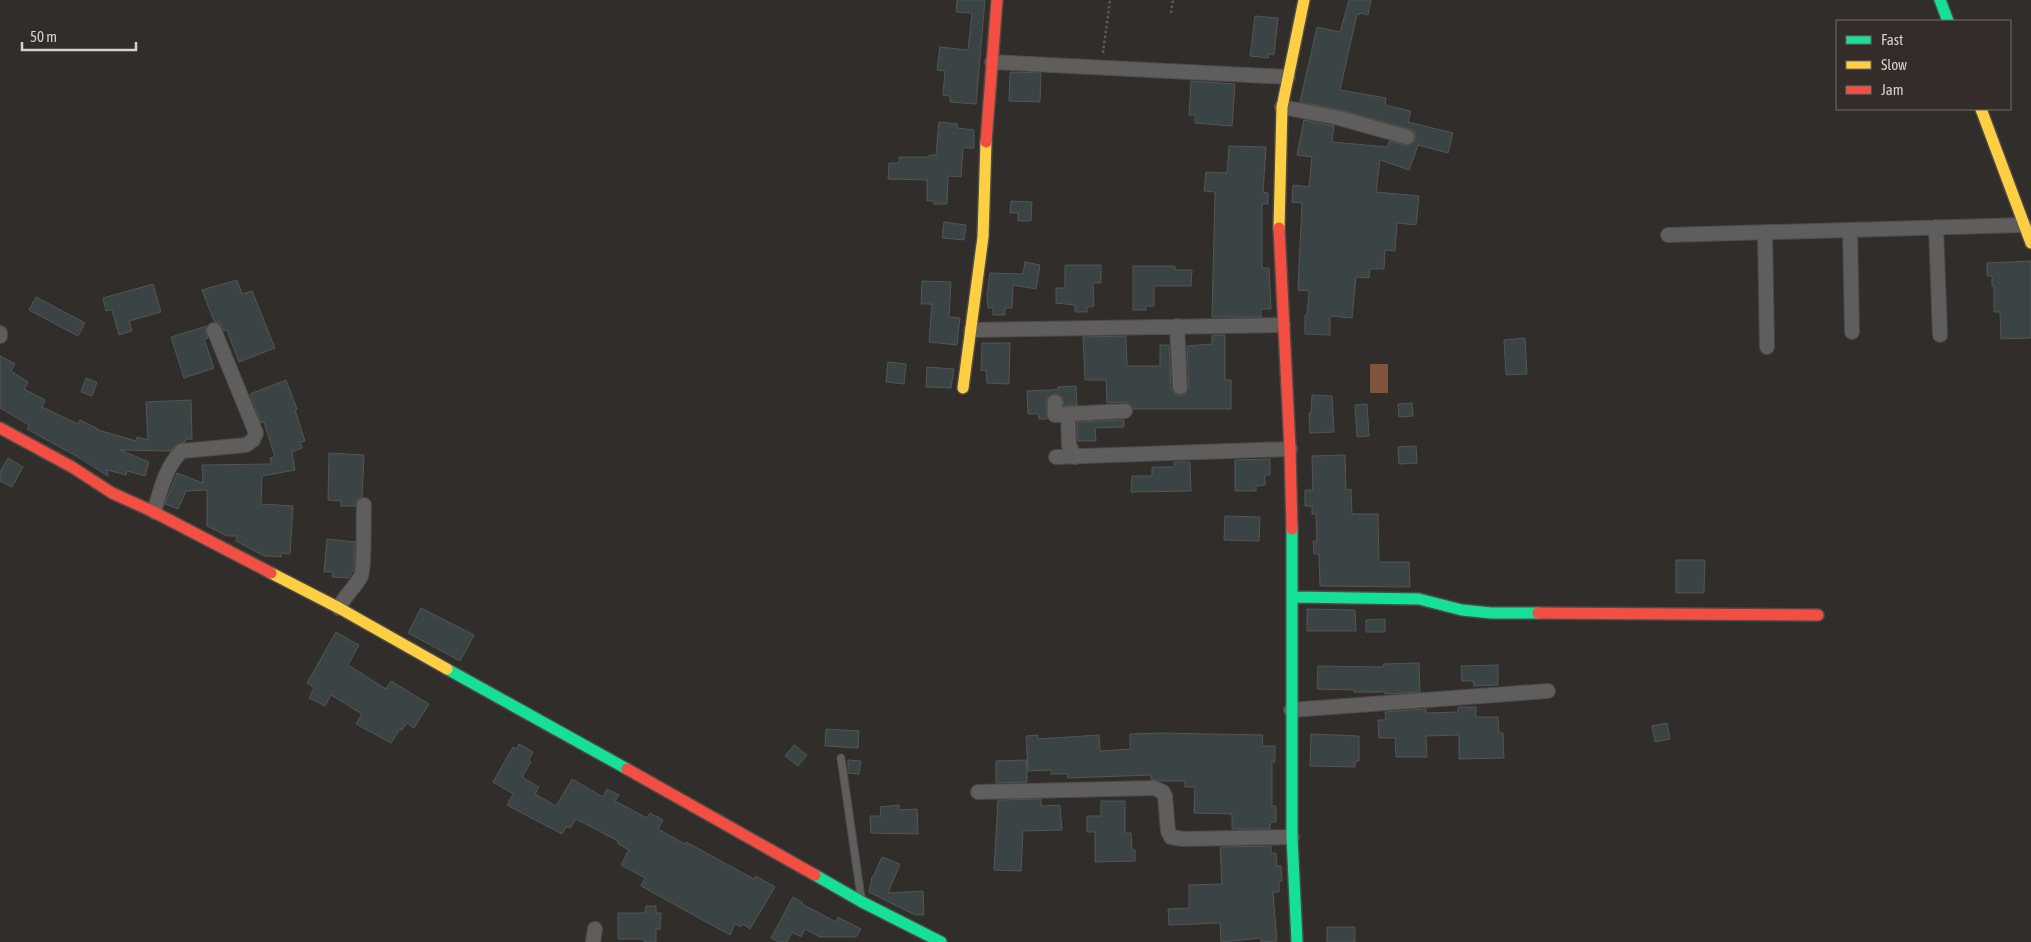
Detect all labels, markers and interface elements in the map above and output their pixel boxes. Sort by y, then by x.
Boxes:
scale bar [22,20,136,52]
legend [1836,20,2011,110]
text: 50 m [30,28,57,45]
text: Fast [1881,31,1903,48]
text: Slow [1881,56,1907,73]
text: Jam [1881,81,1904,98]

